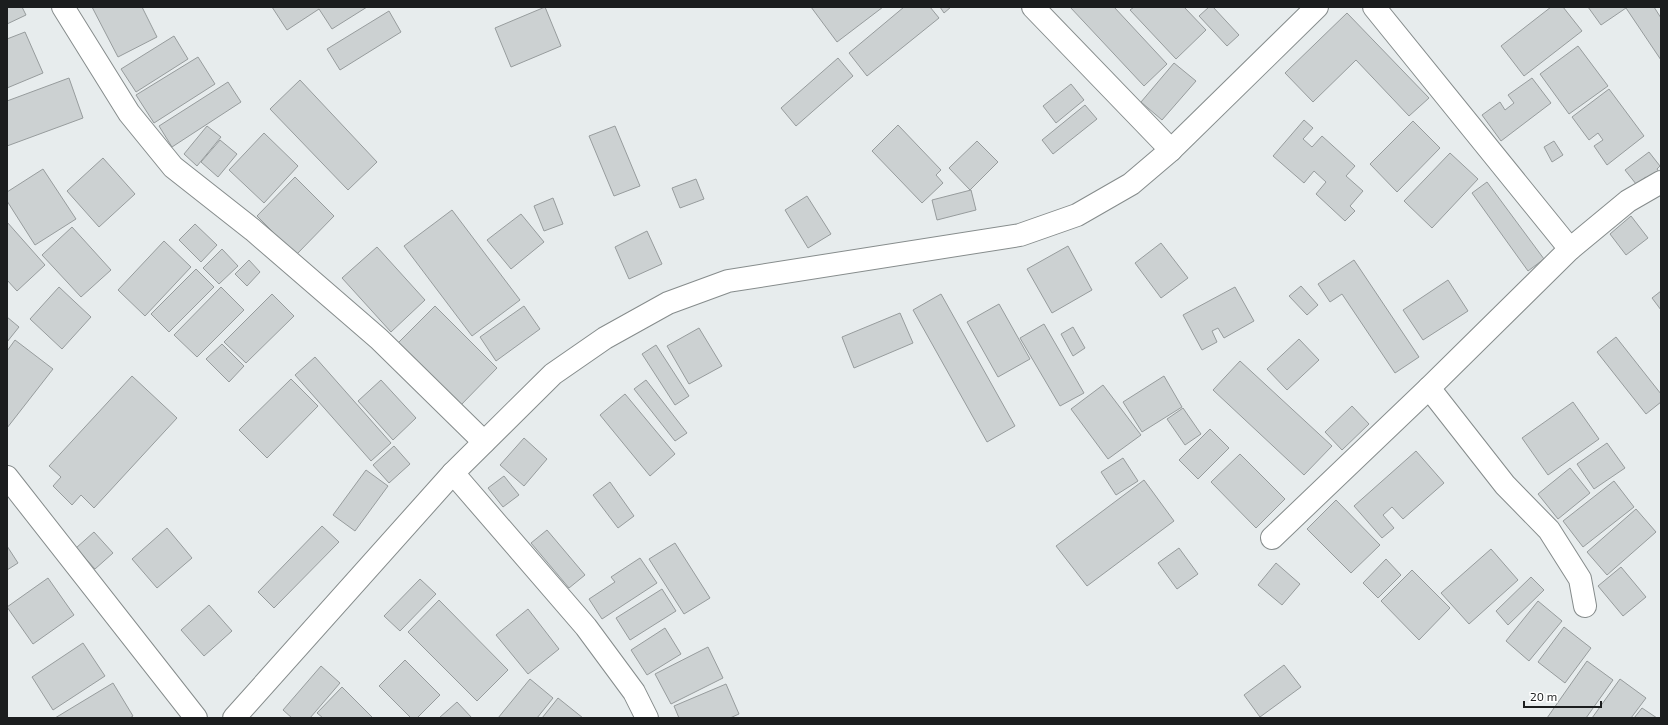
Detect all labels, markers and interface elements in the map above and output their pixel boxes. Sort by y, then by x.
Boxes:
scale bar [1524,683,1601,709]
text: 20 m [1530,689,1557,703]

